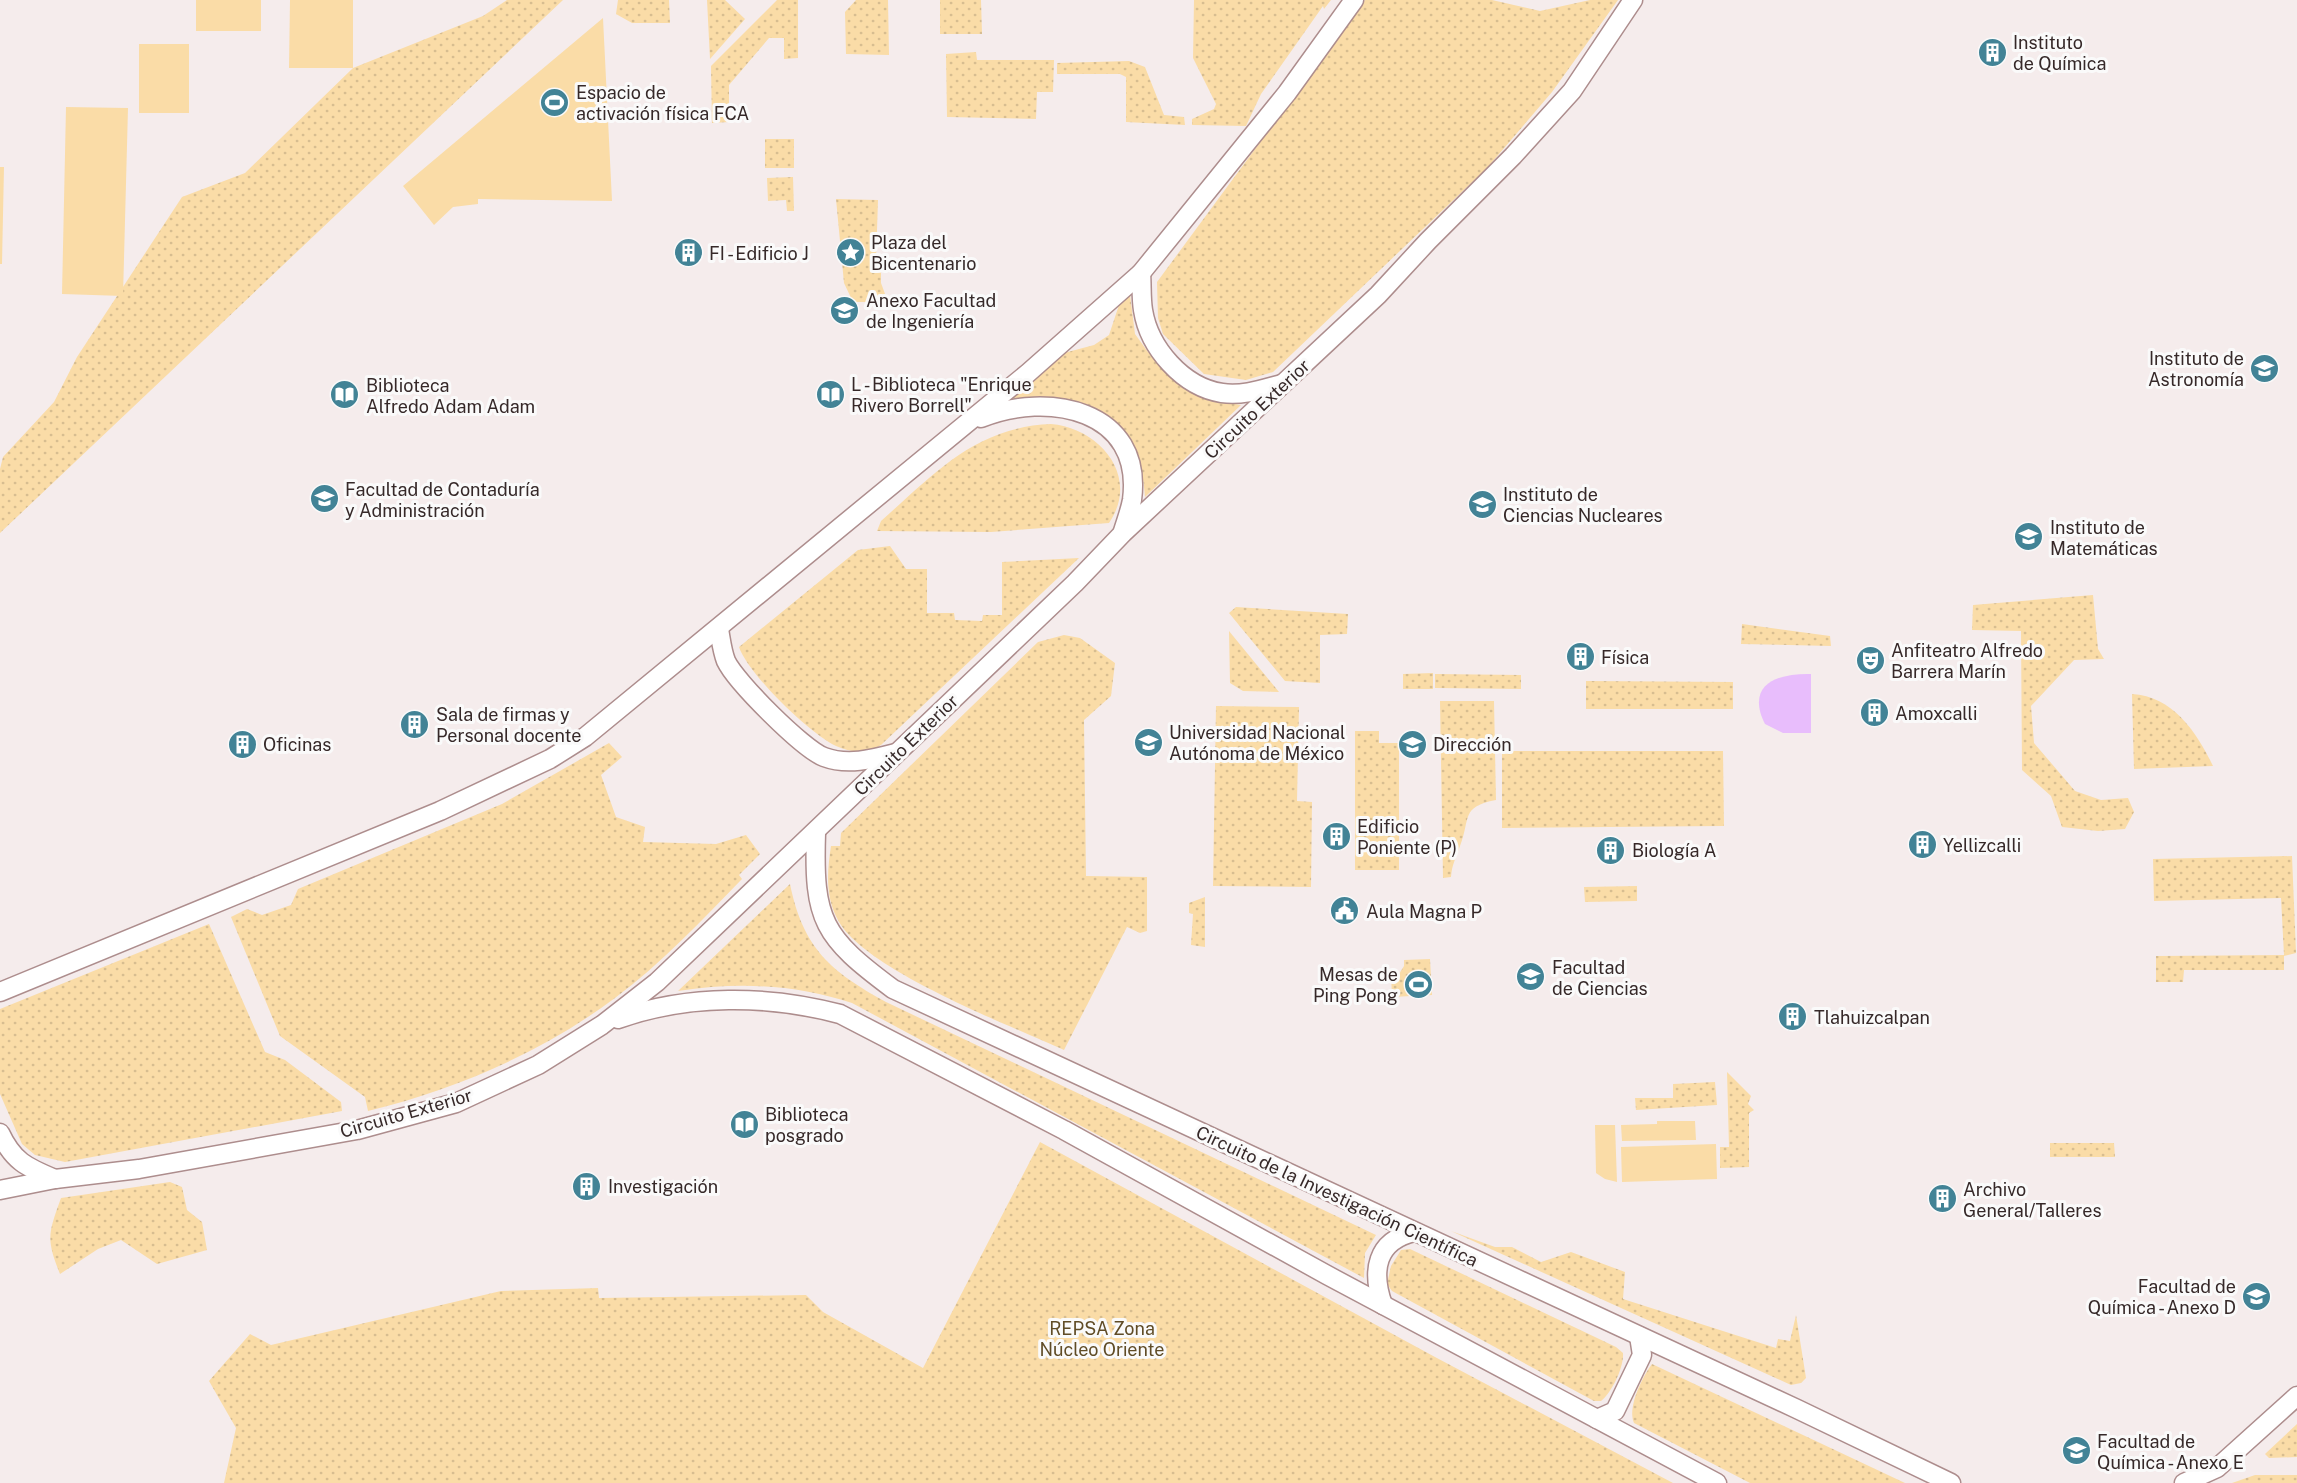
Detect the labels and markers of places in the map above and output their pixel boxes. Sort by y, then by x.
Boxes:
place label: Instituto de Química [2013,32,2106,74]
building icon: Instituto de Química [1976,36,2008,68]
place label: Espacio de activación física FCA [576,82,750,124]
sports icon: Espacio de activación física FCA [539,86,571,118]
place label: Plaza del Bicentenario [871,232,976,274]
place icon: Plaza del Bicentenario [834,236,866,268]
building icon: FI - Edificio J [672,237,704,269]
place label: FI - Edificio J [709,243,809,264]
place label: Anexo Facultad de Ingeniería [866,290,996,332]
school or university icon: Anexo Facultad de Ingeniería [829,294,861,326]
place label: Instituto de Astronomía [2148,348,2244,390]
school or university icon: Instituto de Astronomía [2249,352,2281,384]
place label: L - Biblioteca "Enrique Rivero Borrell" [851,374,1032,416]
place label: Biblioteca Alfredo Adam Adam [366,375,535,417]
library icon: L - Biblioteca "Enrique Rivero Borrell" [814,378,846,410]
library icon: Biblioteca Alfredo Adam Adam [329,379,361,411]
place label: Facultad de Contaduría y Administración [345,479,540,521]
school or university icon: Facultad de Contaduría y Administración [308,483,340,515]
place label: Instituto de Ciencias Nucleares [1503,484,1663,526]
school or university icon: Instituto de Ciencias Nucleares [1466,488,1498,520]
place label: Instituto de Matemáticas [2050,517,2158,559]
school or university icon: Instituto de Matemáticas [2013,521,2045,553]
place label: Anfiteatro Alfredo Barrera Marín [1891,640,2043,682]
building icon: Física [1564,641,1596,673]
theatre icon: Anfiteatro Alfredo Barrera Marín [1854,644,1886,676]
place label: Física [1601,647,1649,668]
building icon: Amoxcalli [1858,697,1890,729]
place label: Amoxcalli [1895,703,1977,724]
place label: Sala de firmas y Personal docente [436,704,581,746]
building icon: Sala de firmas y Personal docente [399,708,431,740]
place label: Universidad Nacional Autónoma de México [1169,722,1345,764]
school or university icon: Universidad Nacional Autónoma de México [1132,726,1164,758]
building icon: Oficinas [226,728,258,760]
school or university icon: Dirección [1396,728,1428,760]
place label: Oficinas [263,734,331,755]
place label: Dirección [1433,734,1512,755]
place label: Edificio Poniente (P) [1357,816,1457,858]
building icon: Edificio Poniente (P) [1320,820,1352,852]
building icon: Yellizcalli [1906,829,1938,861]
building icon: Biología A [1595,834,1627,866]
place label: Yellizcalli [1943,835,2021,856]
place label: Biología A [1632,840,1717,861]
public building icon: Aula Magna P [1329,895,1361,927]
place label: Aula Magna P [1366,901,1482,922]
place label: Facultad de Ciencias [1552,957,1648,999]
school or university icon: Facultad de Ciencias [1515,961,1547,993]
place label: Mesas de Ping Pong [1313,964,1398,1006]
sports icon: Mesas de Ping Pong [1403,968,1435,1000]
building icon: Tlahuizcalpan [1777,1001,1809,1033]
place label: Tlahuizcalpan [1814,1007,1930,1028]
place label: Biblioteca posgrado [765,1104,849,1146]
library icon: Biblioteca posgrado [728,1108,760,1140]
building icon: Investigación [571,1170,603,1202]
place label: Investigación [608,1176,718,1197]
place label: Archivo General/Talleres [1963,1179,2102,1221]
building icon: Archivo General/Talleres [1926,1183,1958,1215]
place label: Facultad de Química - Anexo D [2088,1276,2236,1318]
school or university icon: Facultad de Química - Anexo D [2241,1280,2273,1312]
place label: Facultad de Química - Anexo E [2097,1431,2244,1473]
school or university icon: Facultad de Química - Anexo E [2060,1435,2092,1467]

